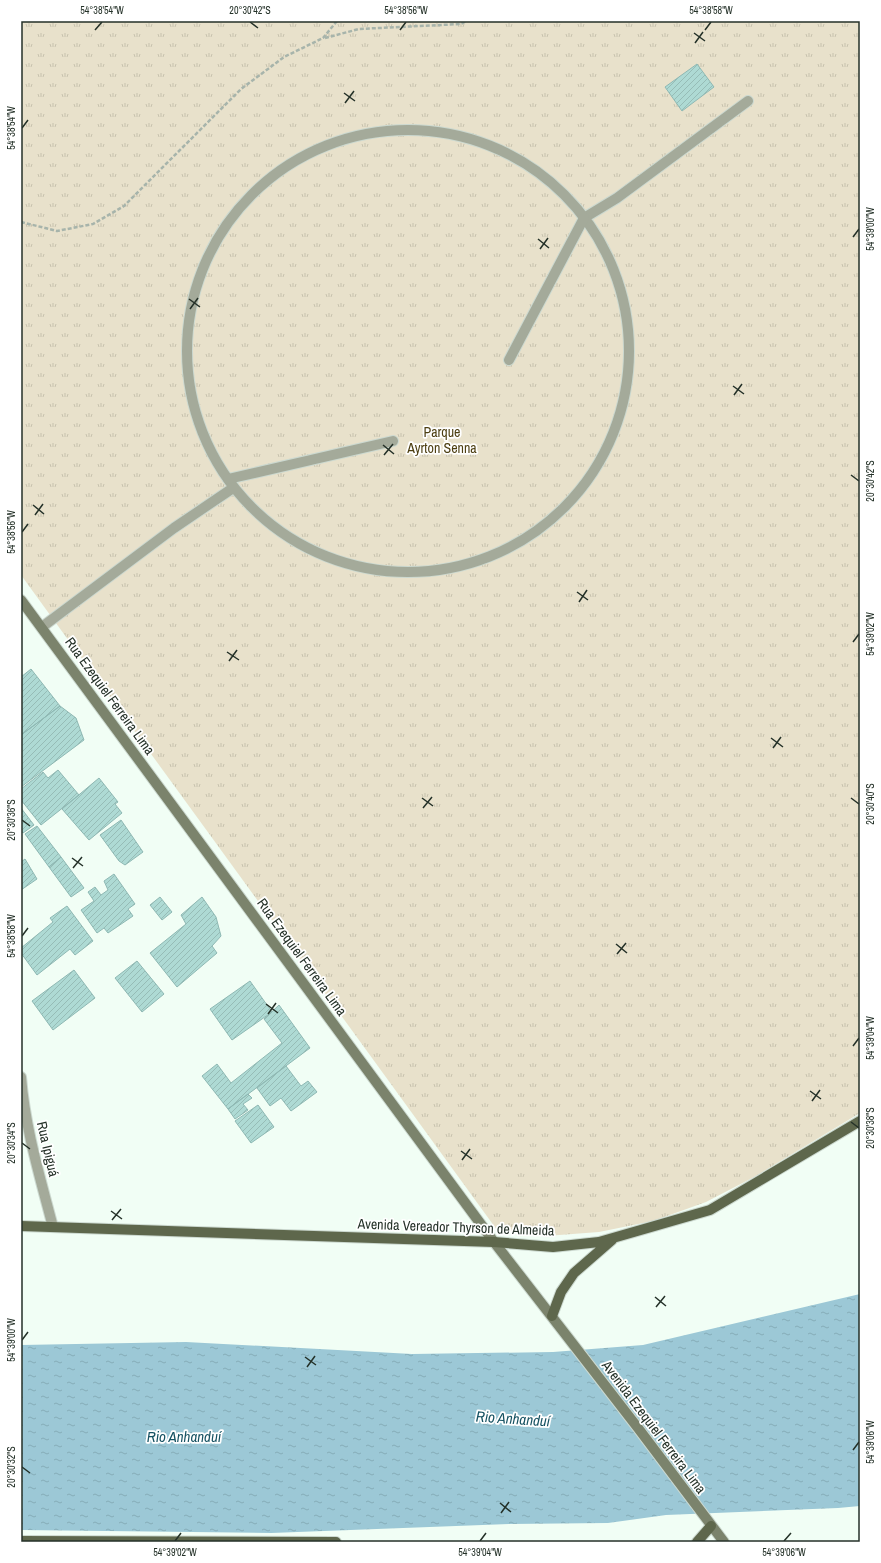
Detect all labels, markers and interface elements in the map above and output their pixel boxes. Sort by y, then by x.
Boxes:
text: 54°38'54"W [80,4,124,17]
text: 20°30'42"S [229,4,271,17]
text: 54°38'56"W [384,4,428,17]
text: 54°38'58"W [689,4,733,17]
text: 54°38'54"W [5,106,18,150]
text: 54°39'00"W [864,207,877,251]
park label: Parque Ayrton Senna [406,423,477,457]
text: 20°30'42"S [864,460,877,502]
text: 54°38'56"W [5,510,18,554]
text: 54°39'02"W [864,612,877,656]
street label: Rua Ezequiel Ferreira Lima [61,634,159,759]
text: 20°30'40"S [864,783,877,825]
text: 20°30'36"S [5,799,18,841]
street label: Rua Ezequiel Ferreira Lima [253,895,351,1020]
text: 54°38'58"W [5,914,18,958]
text: 54°39'04"W [864,1016,877,1060]
text: 20°30'38"S [864,1107,877,1149]
street label: Rua Ipiguá [33,1120,63,1179]
text: 20°30'34"S [5,1122,18,1164]
street label: Avenida Vereador Thyrson de Almeida [356,1215,555,1239]
text: 54°39'00"W [5,1318,18,1362]
street label: Avenida Ezequiel Ferreira Lima [597,1356,710,1498]
water label: Rio Anhanduí [475,1405,552,1432]
text: 54°39'06"W [864,1420,877,1464]
water label: Rio Anhanduí [147,1426,223,1447]
text: 20°30'32"S [5,1446,18,1488]
text: 54°39'02"W [153,1546,197,1559]
text: 54°39'04"W [458,1546,502,1559]
text: 54°39'06"W [762,1546,806,1559]

